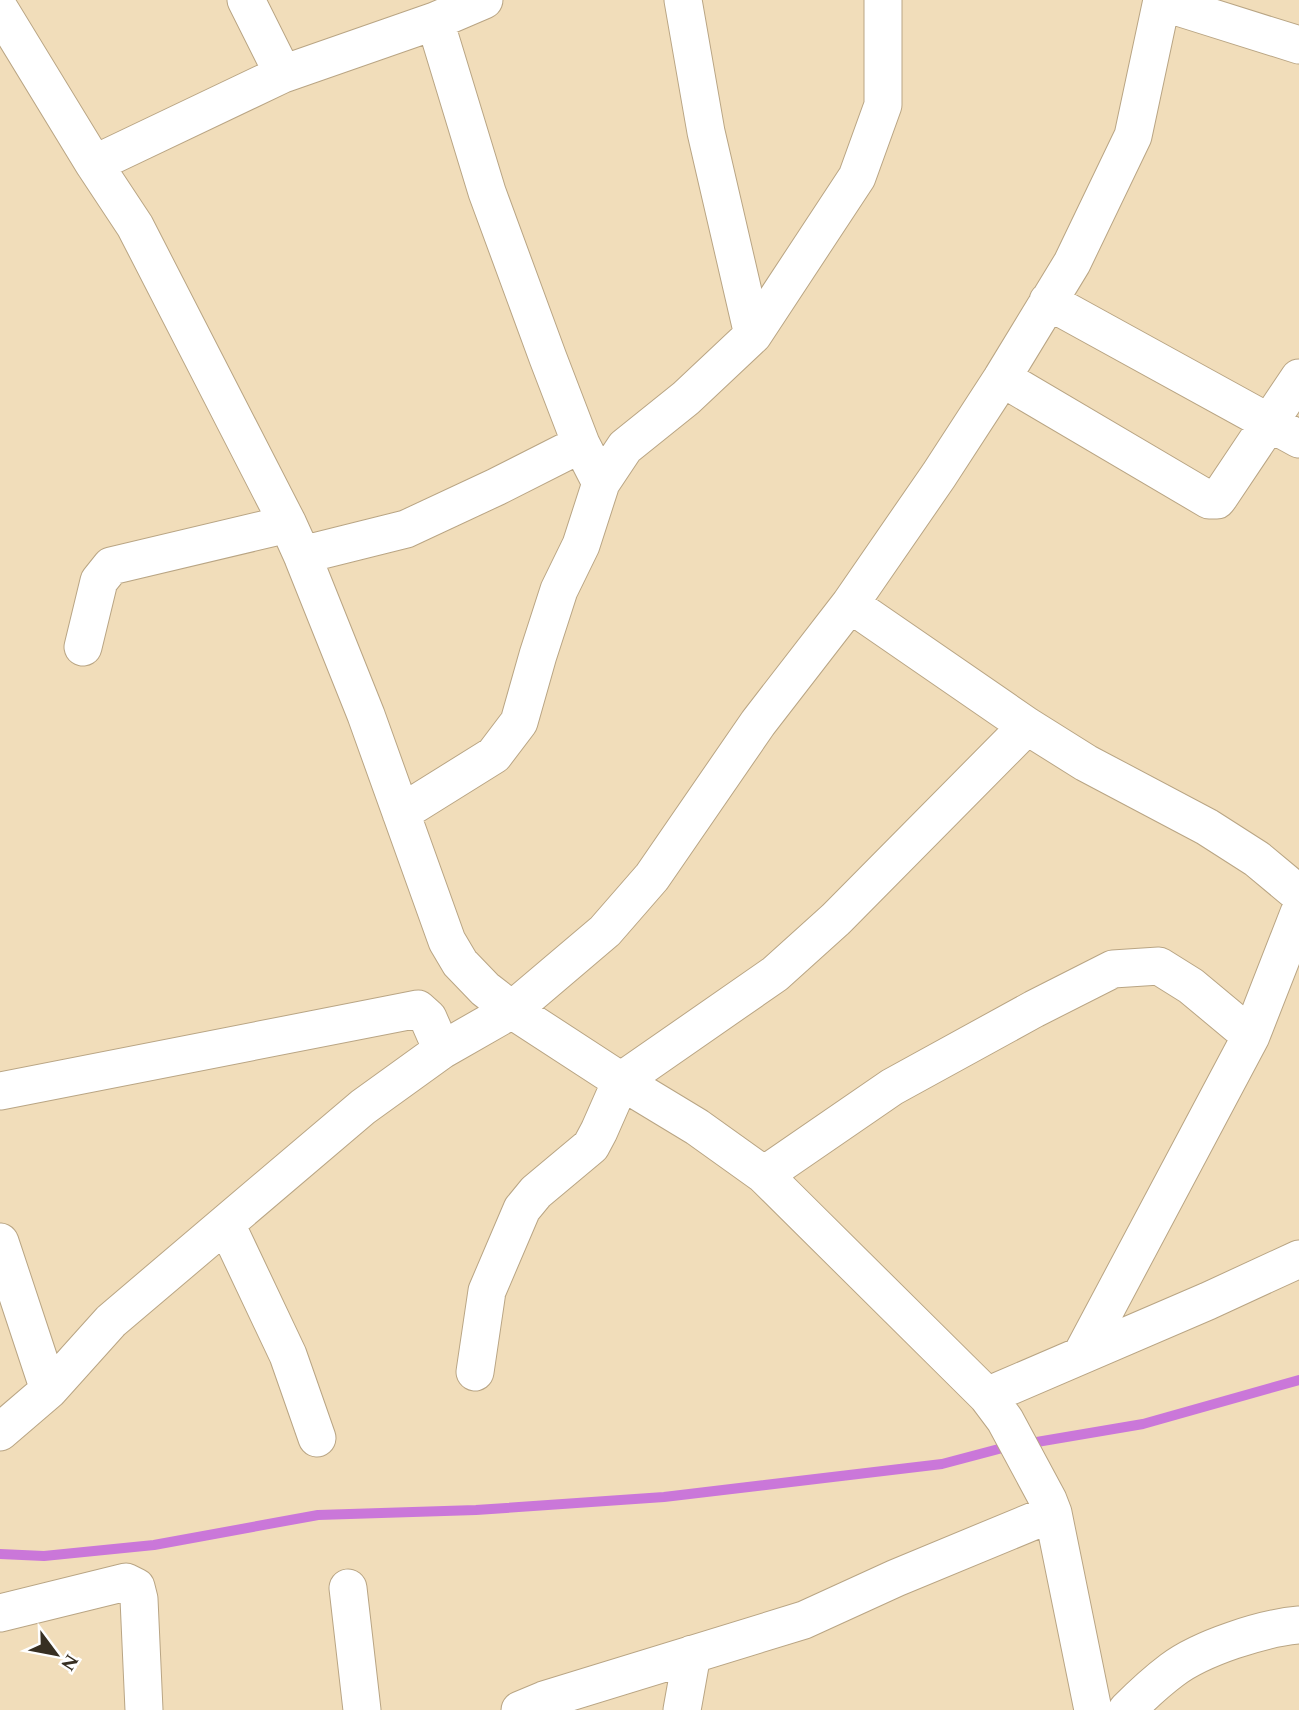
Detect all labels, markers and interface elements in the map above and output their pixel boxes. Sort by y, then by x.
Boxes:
north arrow [21,1619,91,1689]
text: N [53,1648,86,1676]

